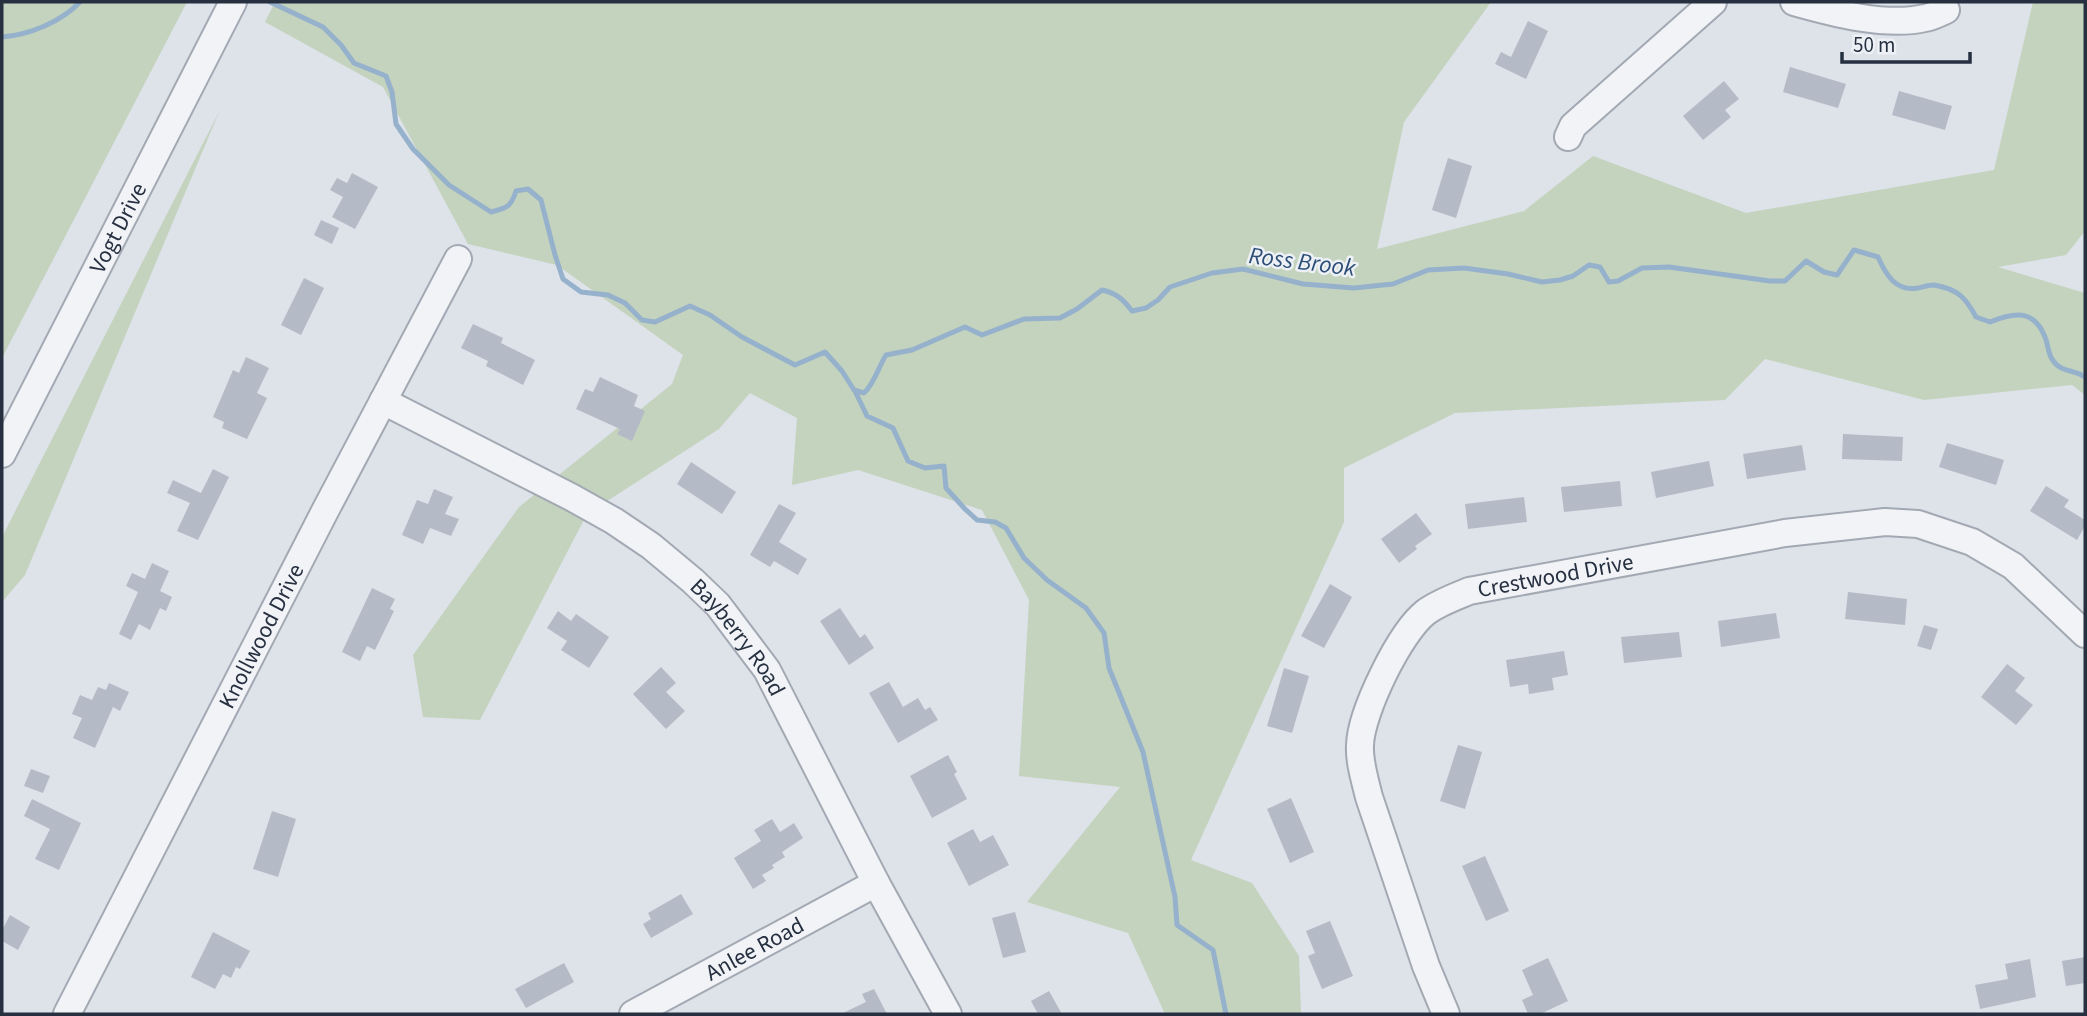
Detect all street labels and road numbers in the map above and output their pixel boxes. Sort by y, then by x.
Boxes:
street label: Vogt Drive [81,177,155,279]
street label: Crestwood Drive [1475,545,1636,606]
street label: Knollwood Drive [210,558,312,714]
street label: Bayberry Road [683,570,794,701]
street label: Anlee Road [699,908,810,989]

